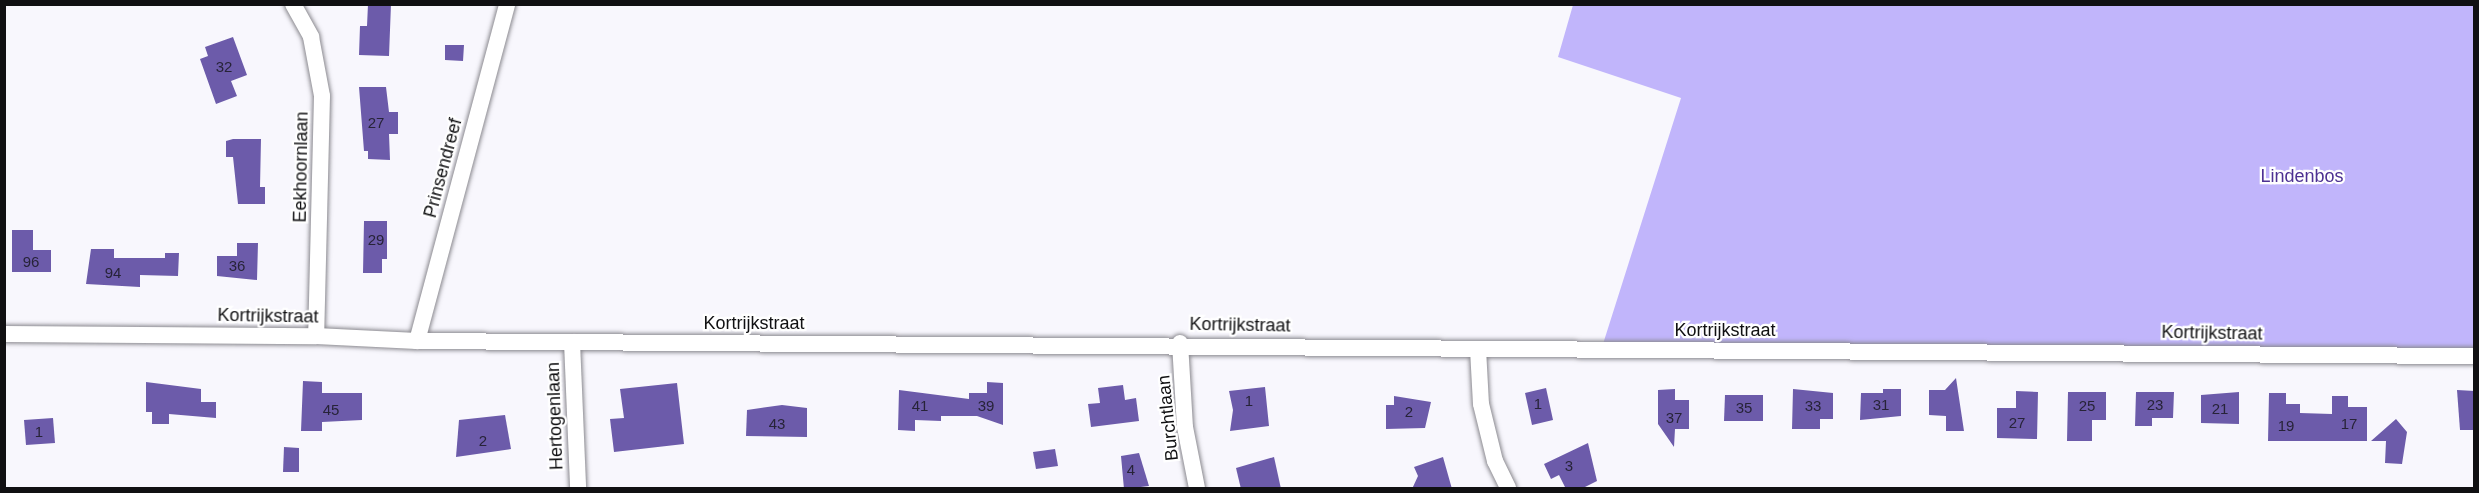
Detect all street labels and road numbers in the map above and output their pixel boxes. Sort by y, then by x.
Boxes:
street label: Eekhoornlaan [289,111,313,223]
street label: Prinsendreef [419,116,467,220]
street label: Kortrijkstraat [217,304,319,328]
street label: Kortrijkstraat [703,312,805,334]
street label: Kortrijkstraat [1189,313,1291,337]
street label: Kortrijkstraat [1674,319,1776,341]
street label: Kortrijkstraat [2161,321,2263,345]
street label: Hertogenlaan [542,362,568,470]
street label: Burchtlaan [1153,374,1183,462]

